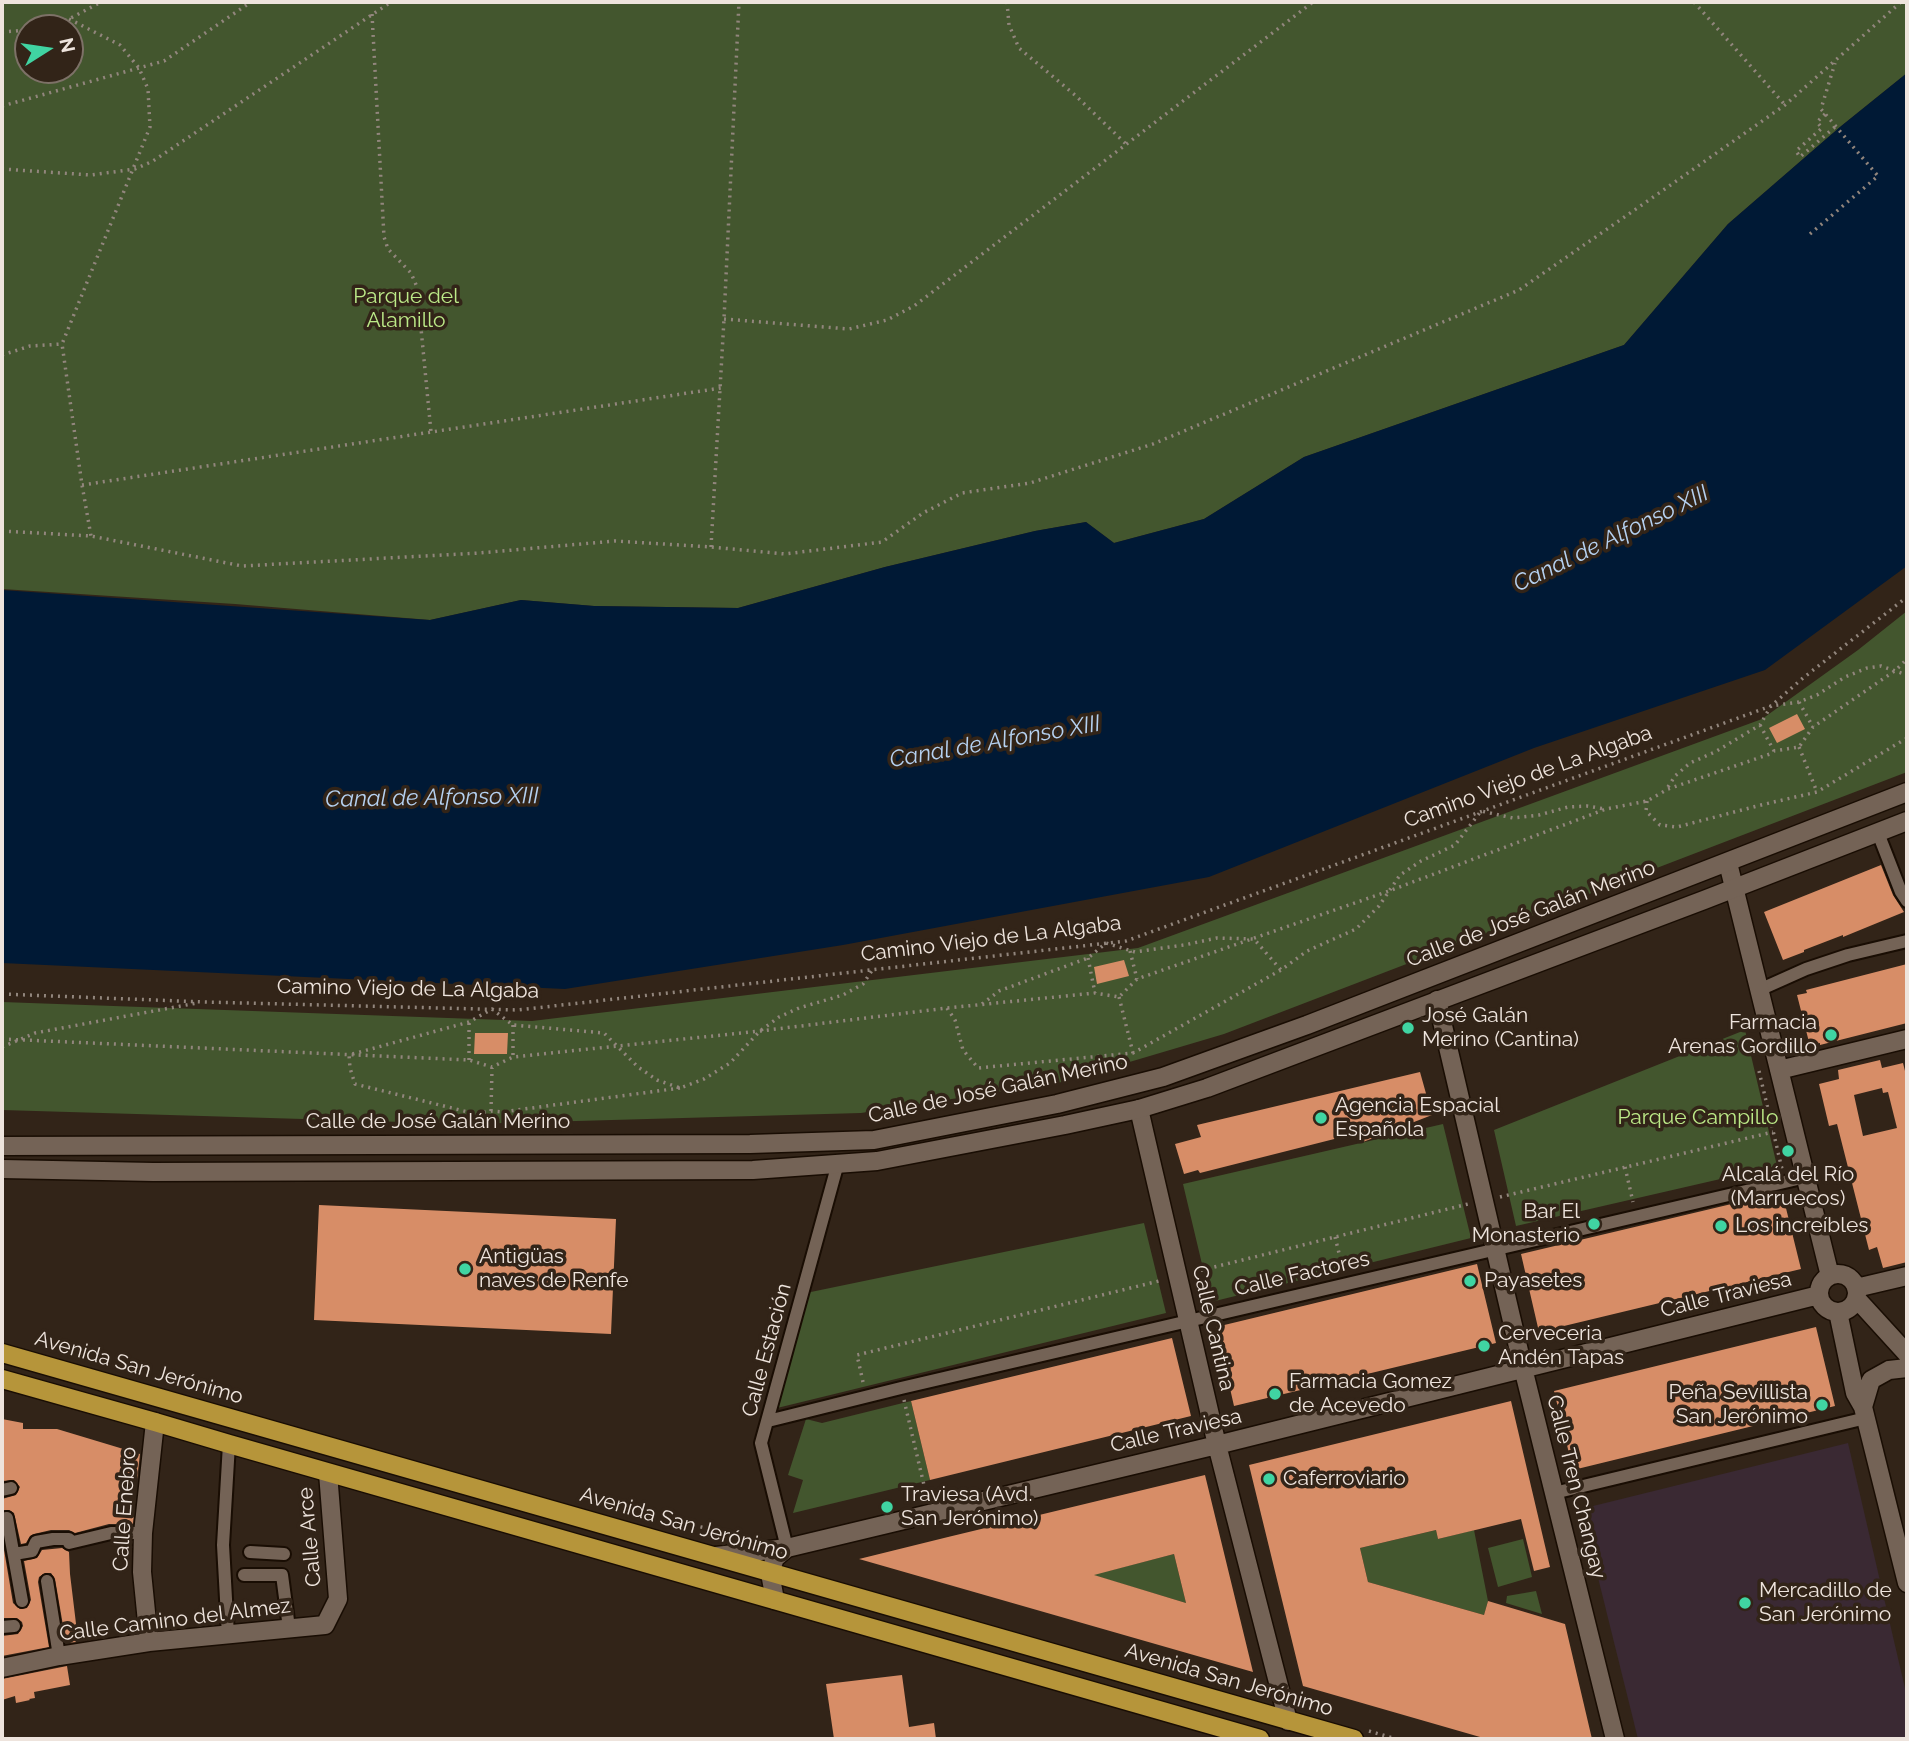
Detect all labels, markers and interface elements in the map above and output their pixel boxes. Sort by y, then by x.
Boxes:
north arrow [14,14,84,84]
text: N [55,36,80,54]
park label: Parque del Alamillo [353,284,459,334]
water label: Canal de Alfonso XIII [1509,480,1713,598]
water label: Canal de Alfonso XIII [887,710,1103,774]
street label: Camino Viejo de La Algaba [1401,720,1655,834]
water label: Canal de Alfonso XIII [325,782,539,814]
street label: Calle de José Galán Merino [1403,855,1659,973]
street label: Camino Viejo de La Algaba [859,911,1123,967]
street label: Camino Viejo de La Algaba [277,974,539,1004]
place label: José Galán Merino (Cantina) [1422,1003,1579,1053]
place label: Farmacia Arenas Gordillo [1668,1010,1817,1060]
marker: José Galán Merino (Cantina) [1400,1020,1416,1036]
marker: Farmacia Arenas Gordillo [1823,1027,1839,1043]
street label: Calle de José Galán Merino [866,1049,1130,1129]
place label: Agencia Espacial Española [1335,1093,1500,1143]
park label: Parque Campillo [1617,1105,1779,1131]
street label: Calle de José Galán Merino [306,1109,570,1135]
marker: Agencia Espacial Española [1313,1110,1329,1126]
marker: Alcalá del Río (Marruecos) [1780,1143,1796,1159]
place label: Alcalá del Río (Marruecos) [1722,1162,1854,1212]
place label: Bar El Monasterio [1472,1199,1580,1249]
place label: Los increíbles [1735,1213,1868,1239]
marker: Bar El Monasterio [1586,1216,1602,1232]
marker: Los increíbles [1713,1218,1729,1234]
place label: Antigüas naves de Renfe [479,1244,628,1294]
street label: Calle Factores [1232,1246,1372,1302]
marker: Antigüas naves de Renfe [457,1261,473,1277]
street label: Calle Cantina [1186,1263,1240,1393]
street label: Calle Traviesa [1658,1267,1794,1323]
place label: Payasetes [1484,1268,1582,1294]
marker: Payasetes [1462,1273,1478,1289]
street label: Calle Estación [737,1280,797,1420]
place label: Cerveceria Andén Tapas [1498,1321,1624,1371]
street label: Avenida San Jerónimo [32,1326,246,1410]
marker: Cerveceria Andén Tapas [1476,1338,1492,1354]
place label: Farmacia Gomez de Acevedo [1289,1369,1452,1419]
place label: Peña Sevillista San Jerónimo [1669,1380,1808,1430]
marker: Farmacia Gomez de Acevedo [1267,1386,1283,1402]
street label: Calle Tren Changay [1541,1392,1611,1582]
marker: Peña Sevillista San Jerónimo [1814,1397,1830,1413]
street label: Calle Traviesa [1108,1404,1244,1458]
street label: Calle Enebro [108,1446,142,1572]
place label: Caferroviario [1283,1466,1406,1492]
marker: Caferroviario [1261,1471,1277,1487]
street label: Avenida San Jerónimo [577,1482,791,1566]
place label: Traviesa (Avd. San Jerónimo) [901,1482,1038,1532]
street label: Calle Arce [293,1486,327,1588]
marker: Traviesa (Avd. San Jerónimo) [879,1499,895,1515]
place label: Mercadillo de San Jerónimo [1759,1578,1892,1628]
street label: Calle Camino del Almez [58,1593,292,1647]
marker: Mercadillo de San Jerónimo [1737,1595,1753,1611]
street label: Avenida San Jerónimo [1122,1638,1336,1722]

